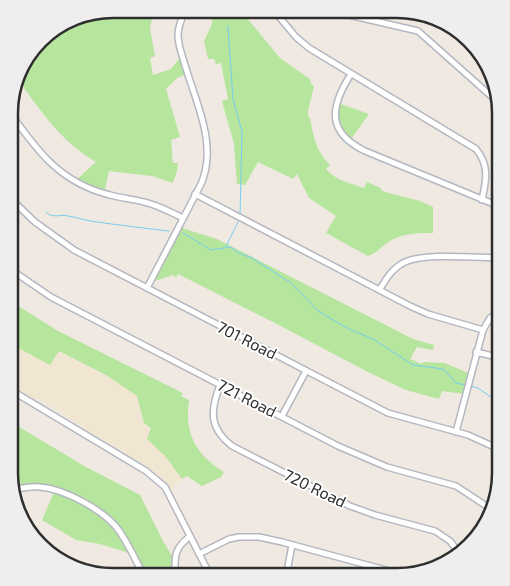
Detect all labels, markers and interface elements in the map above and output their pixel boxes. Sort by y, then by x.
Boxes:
street label: 701 Road [214,316,280,363]
street label: 721 Road [214,375,280,421]
street label: 720 Road [281,464,350,511]

